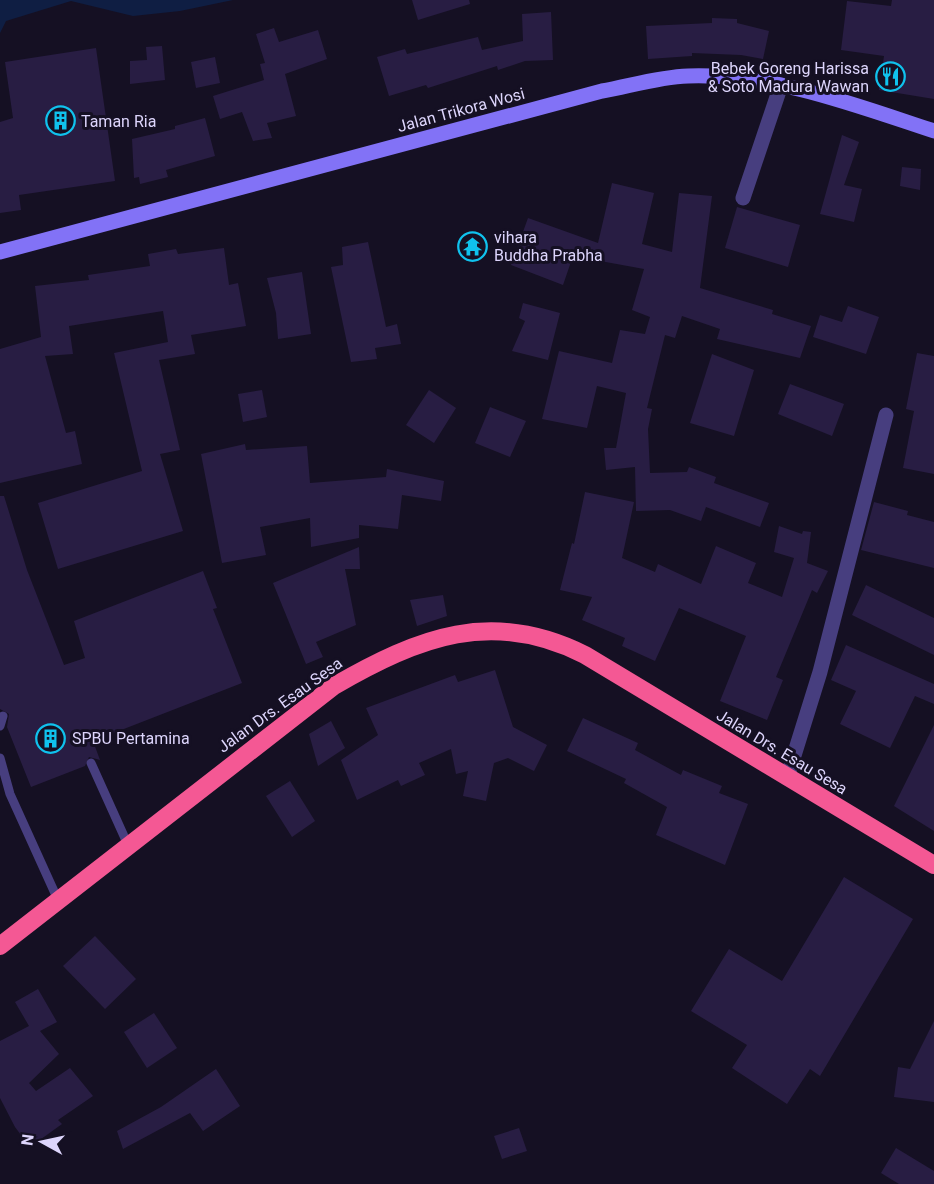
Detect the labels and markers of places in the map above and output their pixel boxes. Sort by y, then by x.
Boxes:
place label: Bebek Goreng Harissa & Soto Madura Wawan [708,59,869,96]
restaurant icon: Bebek Goreng Harissa & Soto Madura Wawan [874,61,906,93]
building icon: Taman Ria [44,105,76,137]
place label: Taman Ria [81,112,156,131]
place label: vihara Buddha Prabha [494,228,603,265]
temple icon: vihara Buddha Prabha [457,230,489,262]
building icon: SPBU Pertamina [35,722,67,754]
place label: SPBU Pertamina [72,729,190,748]

